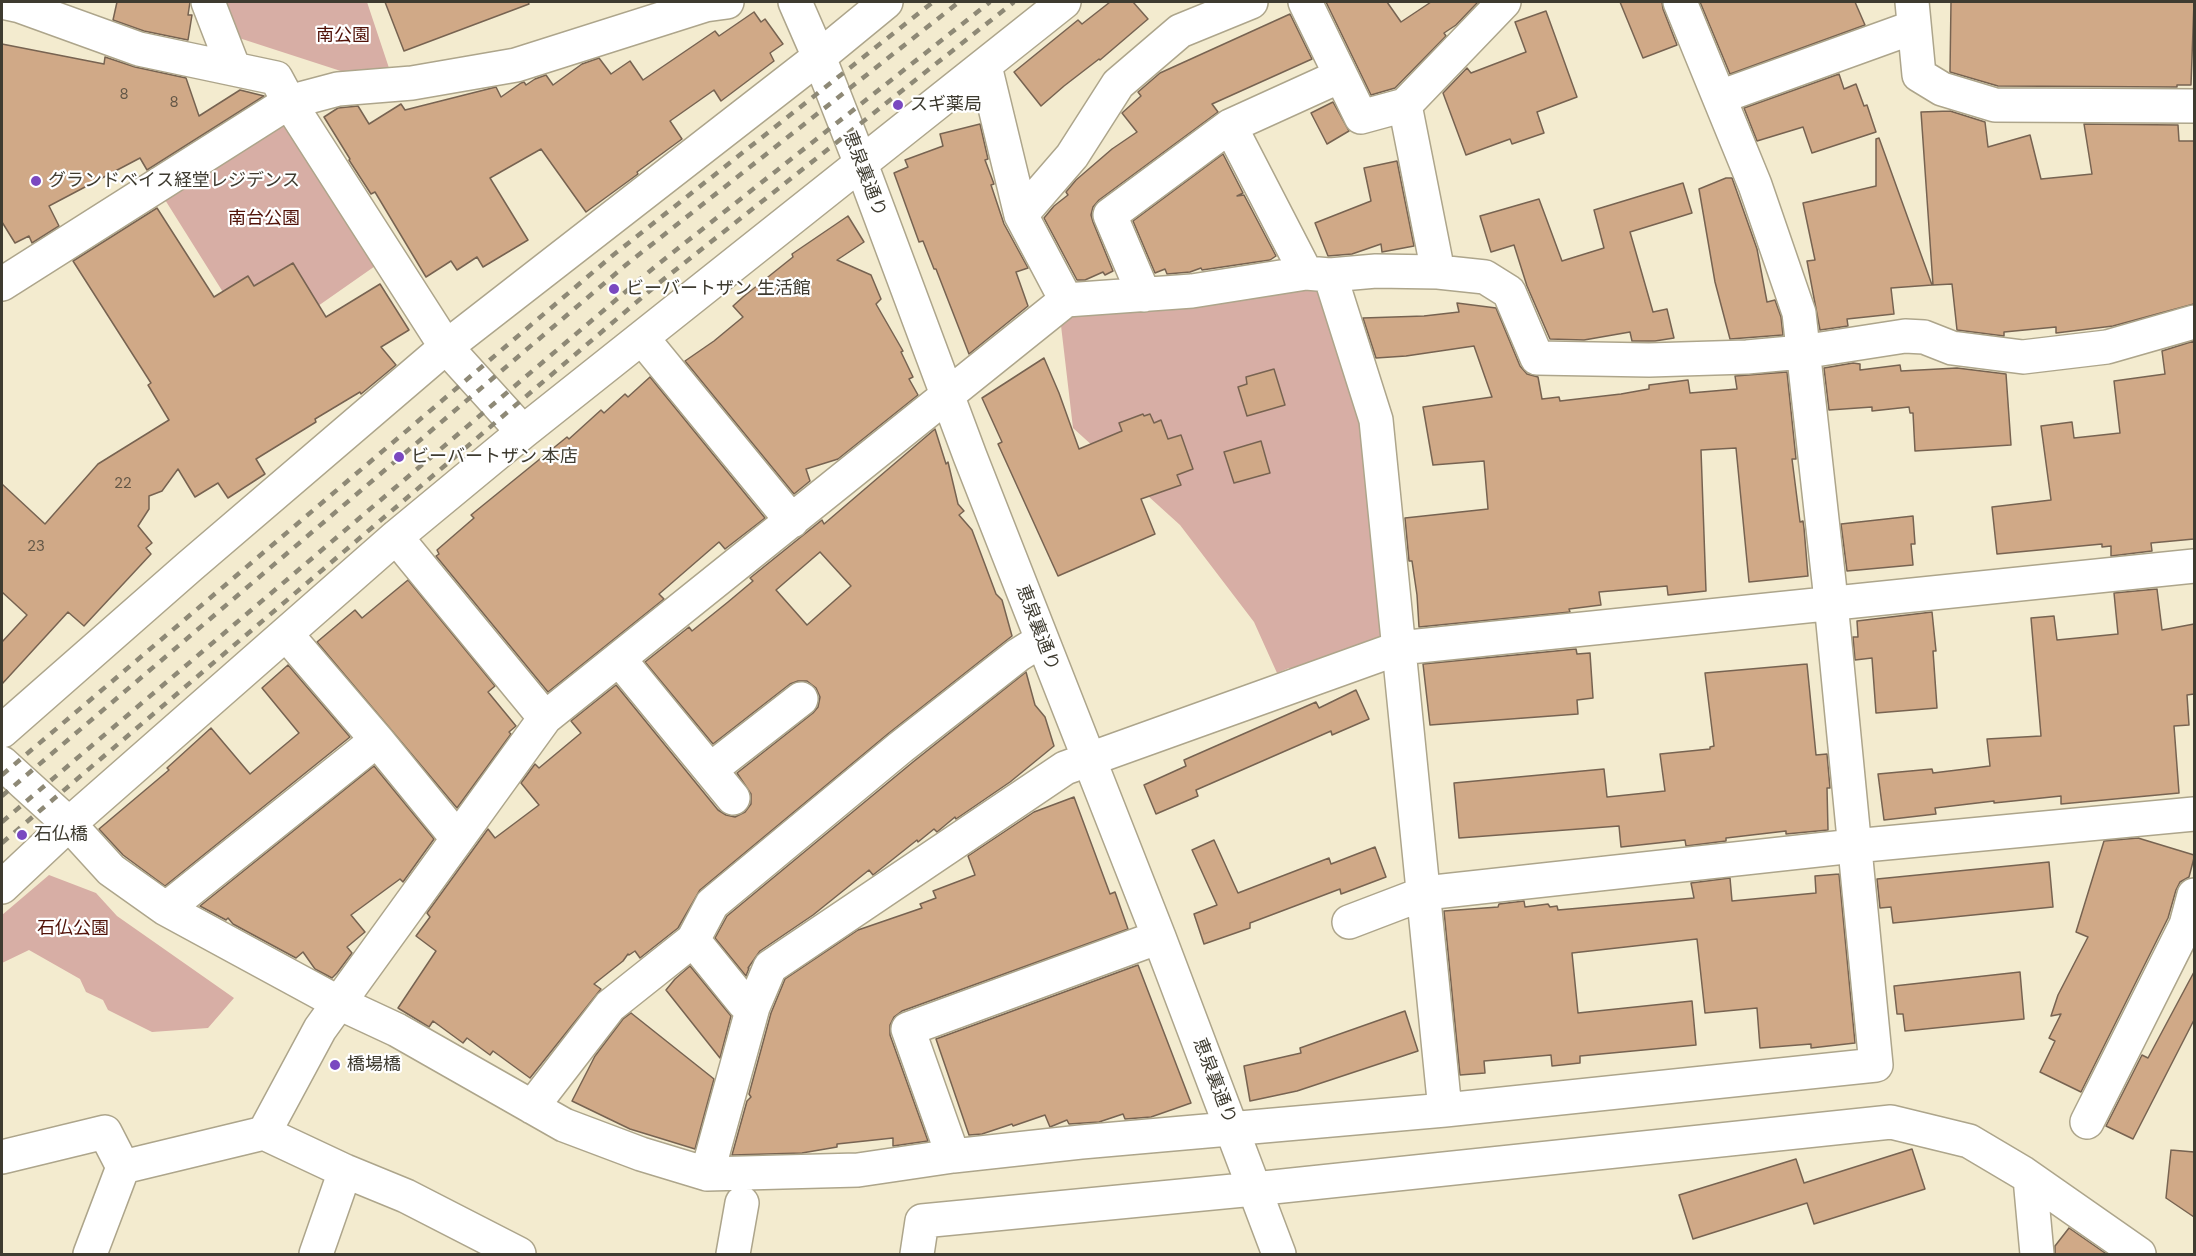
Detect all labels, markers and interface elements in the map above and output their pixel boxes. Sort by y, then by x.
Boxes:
park label: 南公園 [316,25,370,47]
house number: 8 [119,86,129,104]
house number: 8 [169,94,179,112]
place label: スギ薬局 [910,94,982,116]
marker: スギ薬局 [891,98,905,112]
street label: 恵泉裏通り [838,128,890,220]
place label: グランドベイス経堂レジデンス [48,170,300,192]
marker: グランドベイス経堂レジデンス [29,174,43,188]
park label: 南台公園 [228,208,300,230]
place label: ビーバートザン 生活館 [626,278,811,300]
marker: ビーバートザン 生活館 [607,282,621,296]
place label: ビーバートザン 本店 [411,446,578,468]
marker: ビーバートザン 本店 [392,450,406,464]
house number: 22 [114,475,132,493]
house number: 23 [27,538,45,556]
street label: 恵泉裏通り [1011,582,1063,674]
place label: 石仏橋 [34,824,88,846]
marker: 石仏橋 [15,828,29,842]
park label: 石仏公園 [37,918,109,940]
street label: 恵泉裏通り [1188,1035,1240,1127]
place label: 橋場橋 [347,1054,401,1076]
marker: 橋場橋 [328,1058,342,1072]

